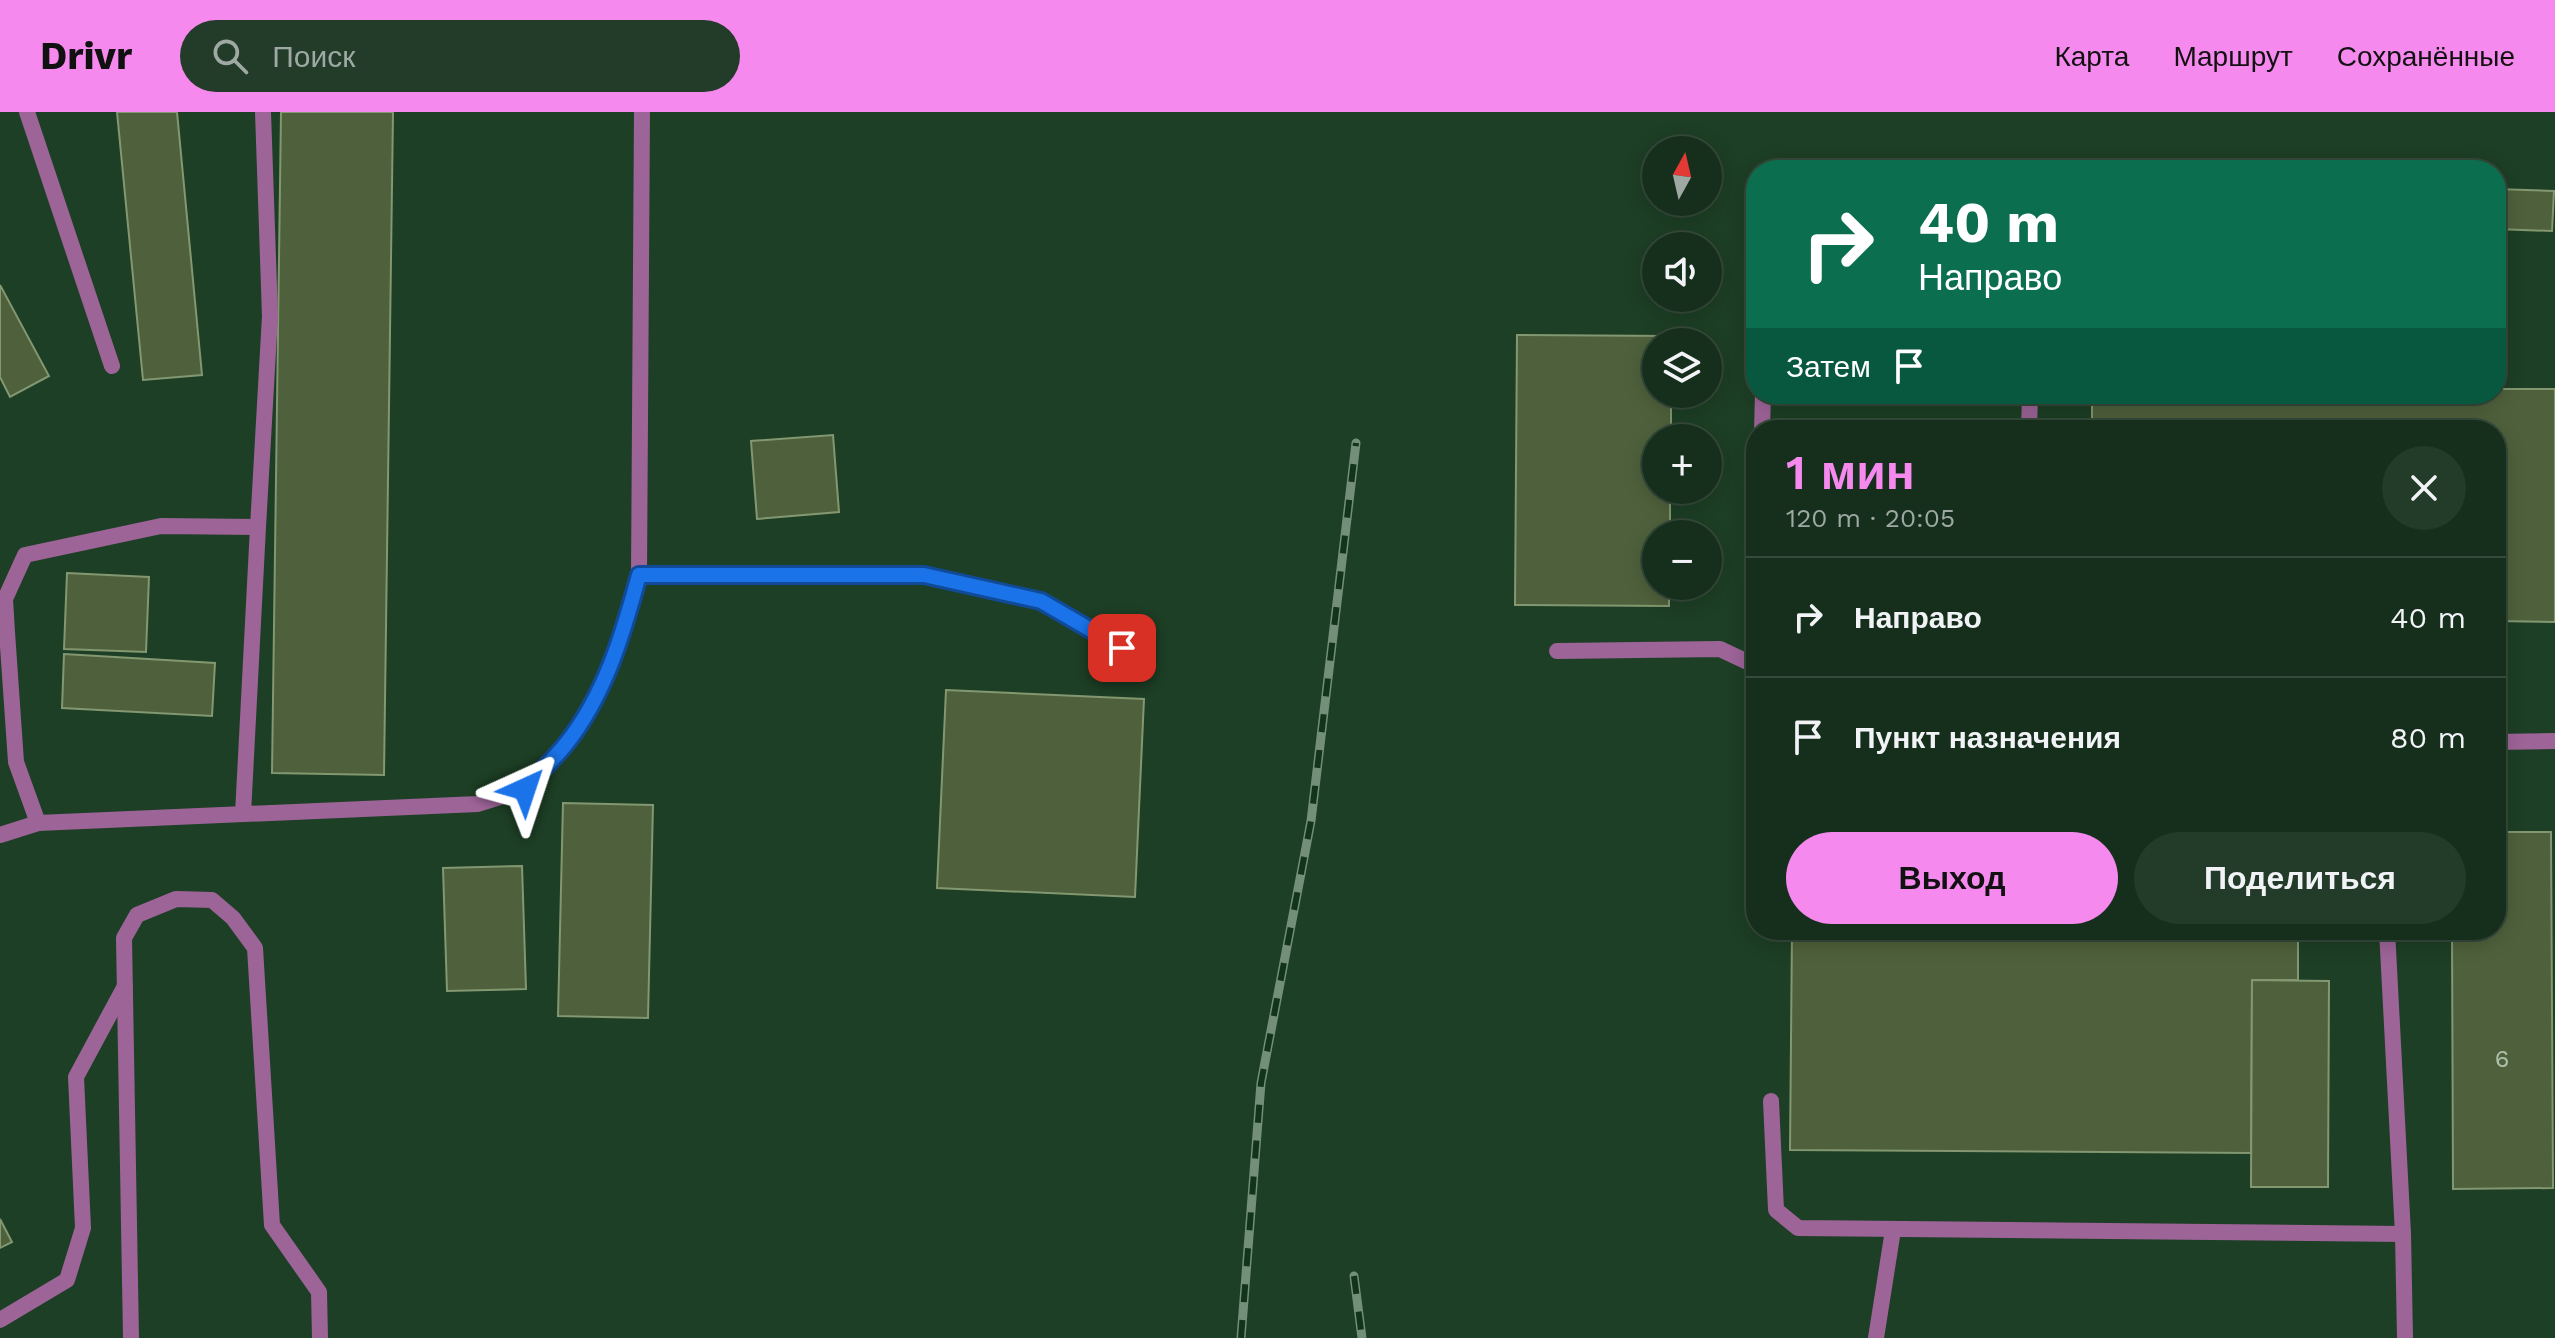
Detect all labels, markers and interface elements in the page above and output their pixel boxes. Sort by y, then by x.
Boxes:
search box [180,20,740,92]
text: Drivr [40,34,132,78]
icon: search [208,34,252,78]
text: Поиск [272,39,355,74]
text: Карта [2054,40,2129,73]
text: Маршрут [2173,40,2293,73]
text: Сохранённые [2337,40,2515,73]
north arrow [1642,136,1722,216]
map controls [1642,136,1722,600]
text: 40 m [1918,190,2059,256]
icon: right [1786,192,1890,296]
button: sound [1642,232,1722,312]
text: Направо [1918,257,2062,299]
button: layers [1642,328,1722,408]
icon: arrive [1887,344,1931,388]
text: Затем [1786,349,1871,384]
button: + [1642,424,1722,504]
text: 1 мин [1786,444,1915,501]
button: close [2382,446,2466,530]
text: 120 m · 20:05 [1786,503,1955,533]
button: − [1642,520,1722,600]
icon: right [1786,595,1830,639]
text: Направо [1854,600,1982,635]
text: 40 m [2390,600,2466,635]
pin [1088,614,1156,682]
icon: arrive [1100,626,1144,670]
icon: arrive [1786,715,1830,759]
text: Пункт назначения [1854,720,2121,755]
text: 80 m [2390,720,2466,755]
position arrow [483,747,567,831]
button: Выход [1786,832,2118,924]
button: Поделиться [2134,832,2466,924]
house number: 6 [2495,1045,2509,1073]

